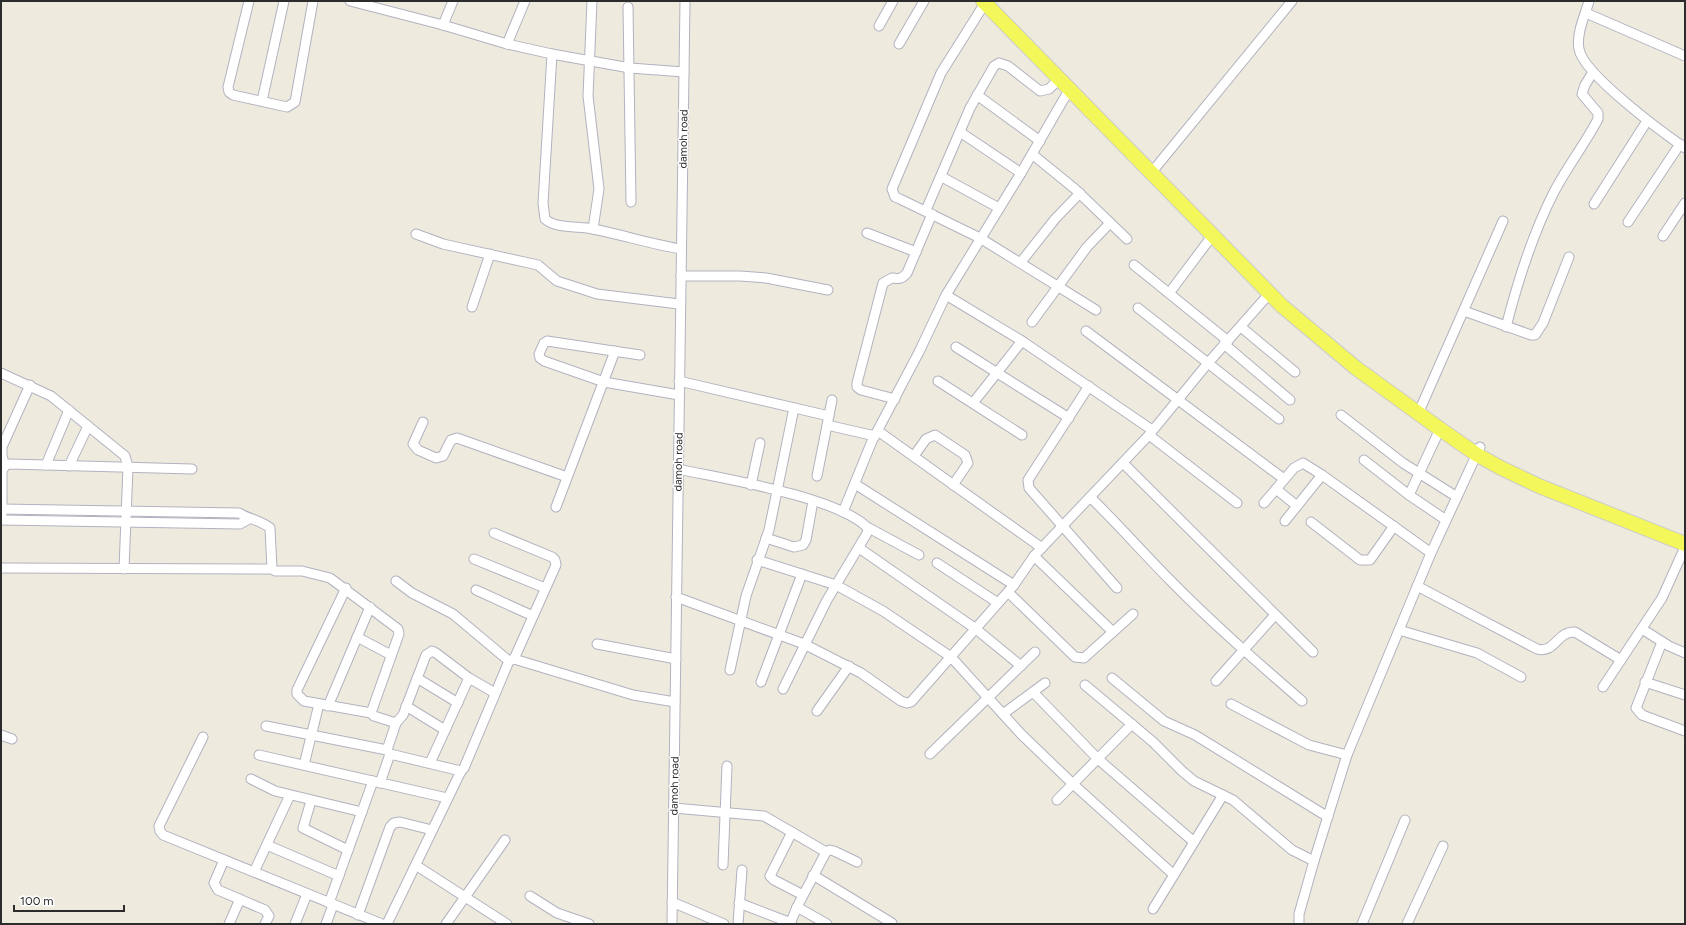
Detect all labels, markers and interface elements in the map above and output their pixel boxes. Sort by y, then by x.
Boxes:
street label: damoh road [676,109,691,169]
street label: damoh road [671,432,686,492]
street label: damoh road [667,756,682,816]
scale bar [14,887,124,913]
text: 100 m [20,894,54,908]

